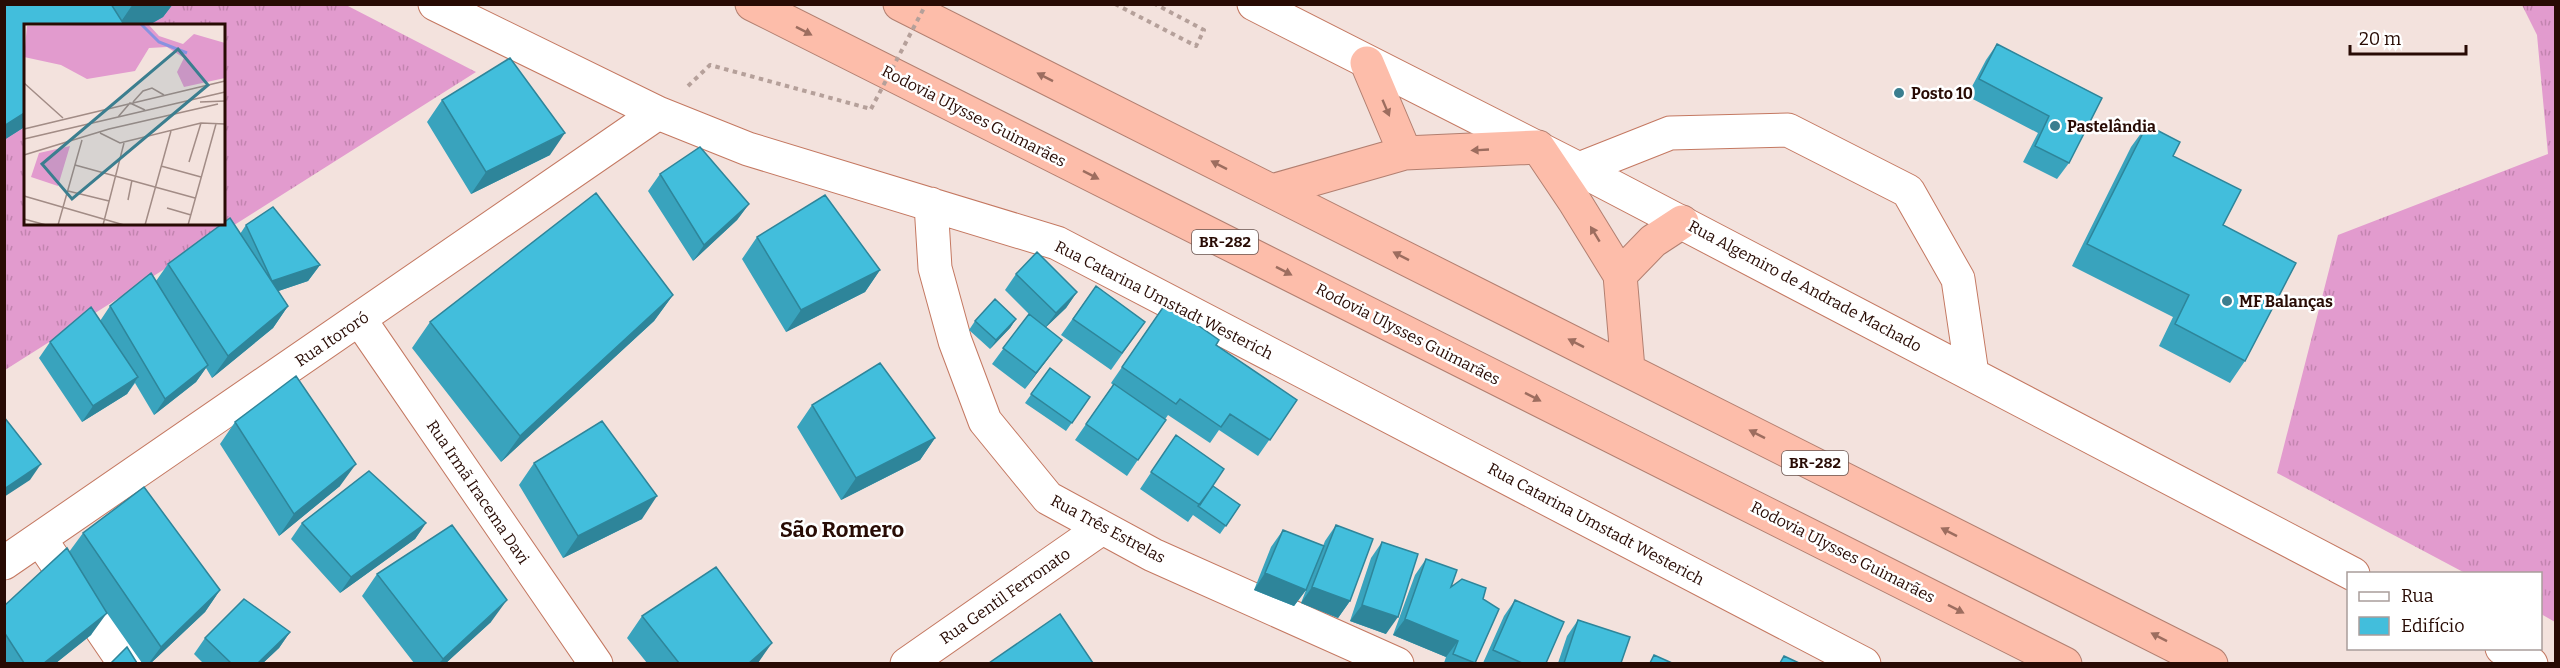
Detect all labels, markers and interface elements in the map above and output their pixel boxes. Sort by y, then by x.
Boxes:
scale bar [2350,18,2466,56]
inset map [24,24,225,225]
one-way arrow [795,25,813,35]
text: 20 m [2359,28,2401,50]
street label: Rodovia Ulysses Guimarães [879,61,1069,171]
one-way arrow [1037,73,1054,82]
place label: Posto 10 [1911,84,1973,103]
marker: Posto 10 [1892,86,1906,100]
one-way arrow [1381,100,1391,118]
place label: Pastelândia [2067,117,2156,136]
marker: Pastelândia [2048,119,2062,133]
one-way arrow [1470,146,1489,155]
one-way arrow [1211,160,1228,170]
one-way arrow [1082,169,1100,179]
street label: Rua Algemiro de Andrade Machado [1685,216,1925,356]
one-way arrow [1589,226,1600,242]
road number: BR-282 [1192,230,1258,254]
street label: Rua Catarina Umstadt Westerich [1052,237,1276,363]
one-way arrow [1393,251,1410,260]
one-way arrow [1275,266,1293,276]
street label: Rodovia Ulysses Guimarães [1313,279,1503,389]
place label: MF Balanças [2239,292,2333,311]
marker: MF Balanças [2220,294,2234,308]
street label: Rua Itororó [292,308,372,370]
one-way arrow [1567,338,1584,347]
one-way arrow [1525,392,1542,401]
street label: Rua Irmã Iracema Davi [423,417,533,568]
one-way arrow [1748,429,1765,438]
road number: BR-282 [1782,451,1848,475]
street label: Rua Catarina Umstadt Westerich [1485,459,1707,589]
street label: Rua Três Estrelas [1048,491,1168,567]
street label: Rodovia Ulysses Guimarães [1748,497,1938,607]
district label: São Romero [780,516,905,543]
one-way arrow [1940,527,1957,537]
street label: Rua Gentil Ferronato [936,544,1074,648]
legend [2347,572,2542,650]
text: Rua [2401,585,2434,607]
one-way arrow [1947,603,1965,613]
text: Edifício [2401,615,2465,637]
one-way arrow [2150,633,2167,642]

